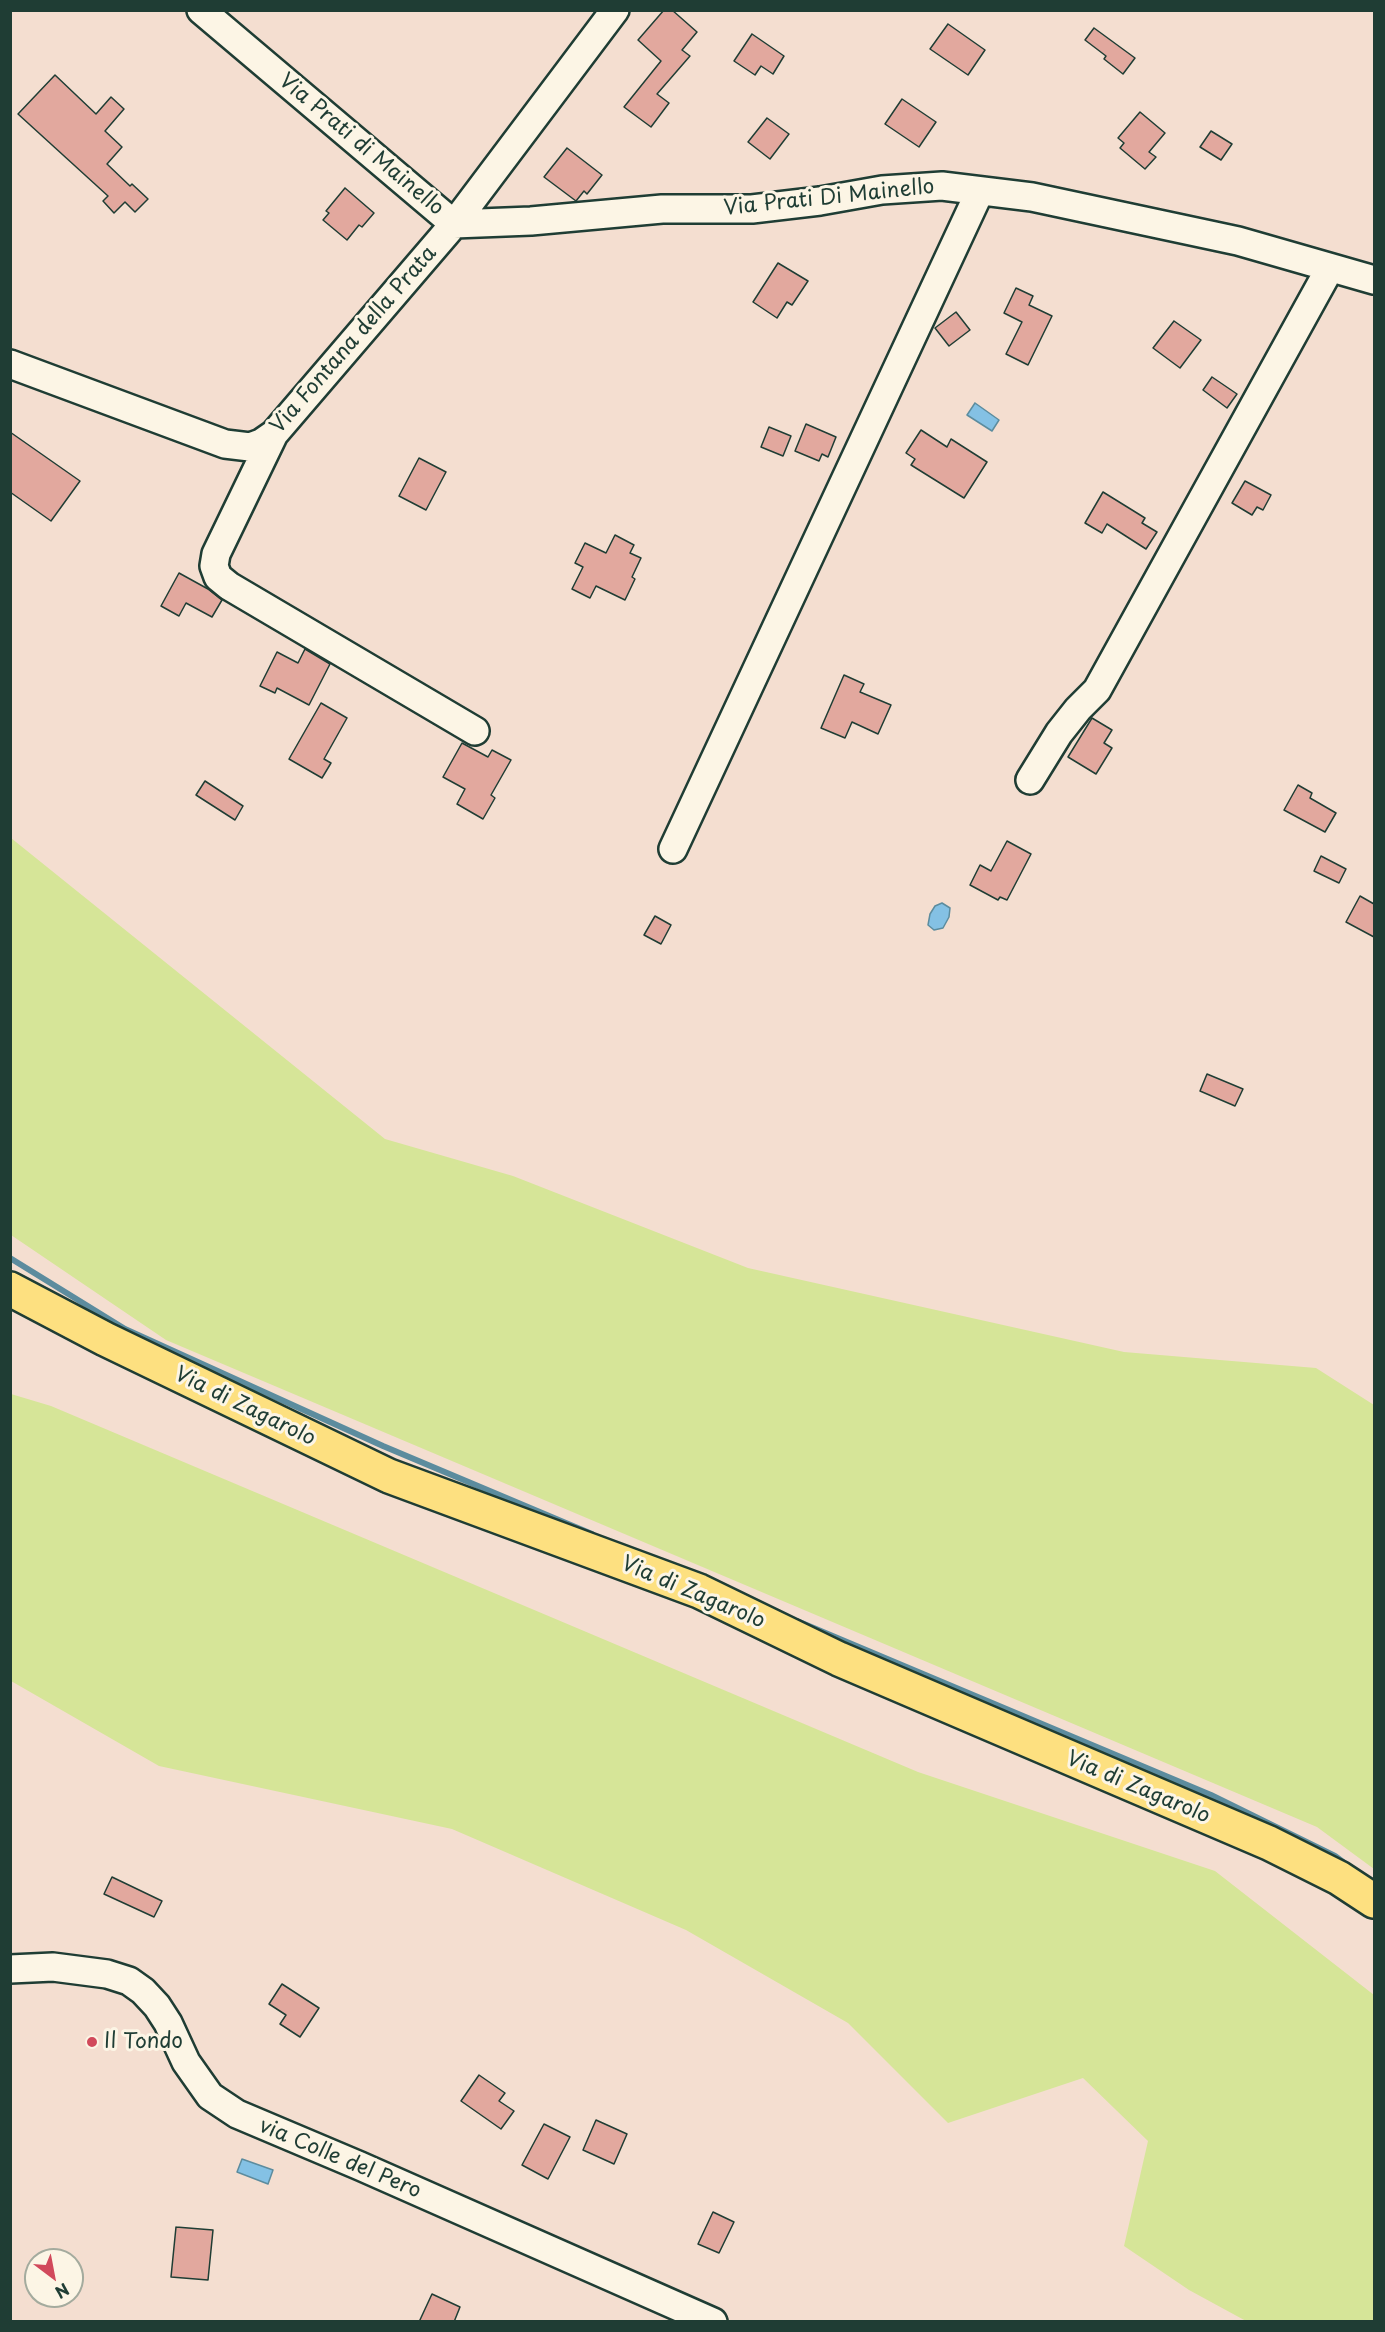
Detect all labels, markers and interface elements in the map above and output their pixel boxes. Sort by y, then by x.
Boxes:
street label: Via Prati di Mainello [274,69,448,221]
street label: Via Prati Di Mainello [723,174,935,222]
street label: Via Fontana della Prata [266,241,442,439]
street label: Via di Zagarolo [171,1362,319,1452]
street label: Via di Zagarolo [618,1551,768,1635]
street label: Via di Zagarolo [1063,1746,1213,1830]
place label: Il Tondo [104,2029,183,2055]
marker: Il Tondo [85,2035,99,2049]
street label: via Colle del Pero [255,2114,425,2204]
north arrow [24,2248,84,2308]
text: N [51,2278,74,2305]

